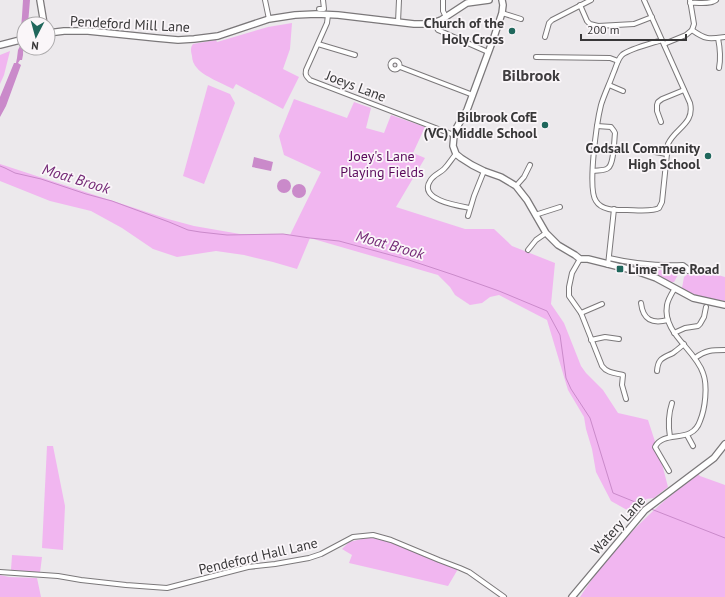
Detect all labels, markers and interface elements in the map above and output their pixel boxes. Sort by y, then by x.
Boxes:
street label: Pendeford Mill Lane [70,12,190,36]
place label: Church of the Holy Cross [424,14,504,48]
north arrow [16,16,56,56]
scale bar [581,16,686,42]
text: 200 m [587,22,620,37]
marker: Church of the Holy Cross [507,26,517,36]
text: N [31,39,39,53]
district label: Bilbrook [502,65,560,85]
street label: Joeys Lane [322,66,389,106]
place label: Bilbrook CofE (VC) Middle School [423,108,538,142]
marker: Bilbrook CofE (VC) Middle School [540,120,550,130]
place label: Codsall Community High School [586,139,701,173]
park label: Joey's Lane Playing Fields [340,147,424,181]
marker: Codsall Community High School [703,151,713,161]
water label: Moat Brook [40,159,113,198]
water label: Moat Brook [354,226,427,264]
place label: Lime Tree Road [628,260,719,278]
marker: Lime Tree Road [615,264,625,274]
street label: Watery Lane [587,492,649,558]
street label: Pendeford Hall Lane [197,534,319,578]

